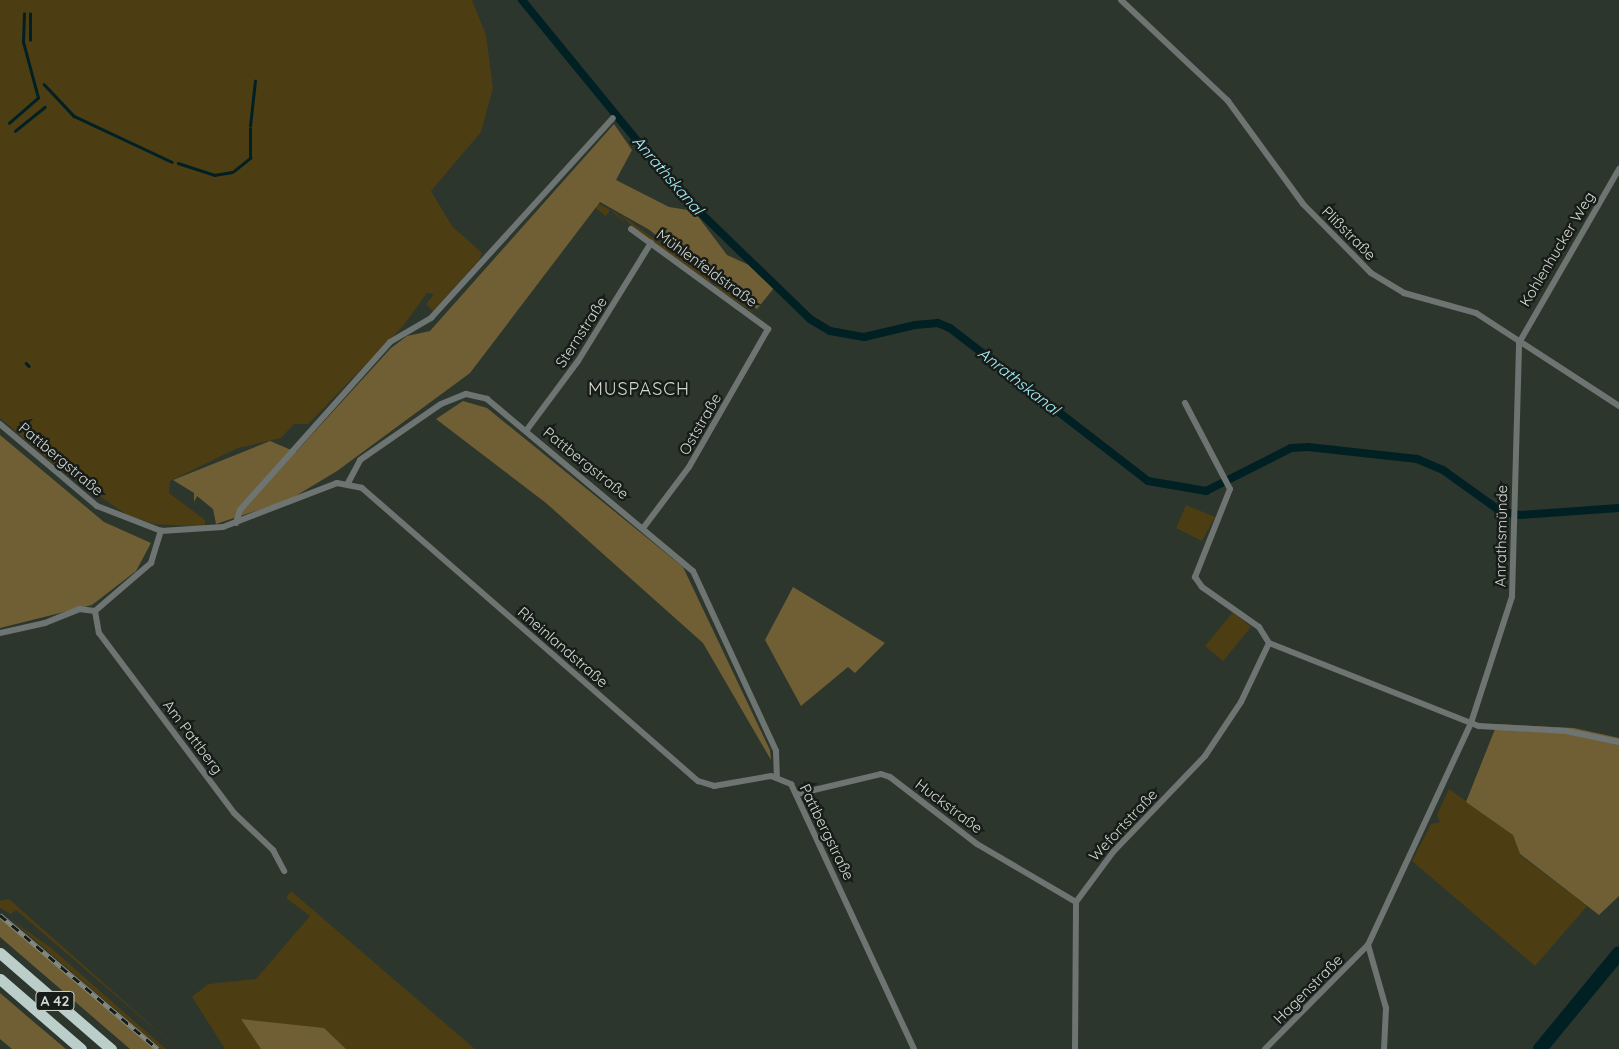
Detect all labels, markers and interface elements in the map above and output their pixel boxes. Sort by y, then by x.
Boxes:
water label: Anrathskanal [629,132,707,218]
street label: Kohlenhucker Weg [1516,188,1598,310]
street label: Plißstraße [1318,202,1380,264]
street label: Mühlenfeldstraße [653,225,761,311]
street label: Sternstraße [551,293,611,371]
water label: Anrathskanal [974,343,1064,419]
district label: MUSPASCH [587,378,691,400]
street label: Oststraße [675,390,725,458]
street label: Pattbergstraße [15,418,107,500]
street label: Pattbergstraße [540,423,632,503]
street label: Anrathsmünde [1491,485,1511,587]
street label: Rheinlandstraße [514,603,612,691]
street label: Am Pattberg [159,696,227,778]
street label: Huckstraße [912,775,986,837]
street label: Pattbergstraße [796,781,858,883]
street label: Wefortstraße [1085,785,1161,865]
street label: Hagenstraße [1270,951,1346,1027]
road number: A 42 [35,989,75,1012]

